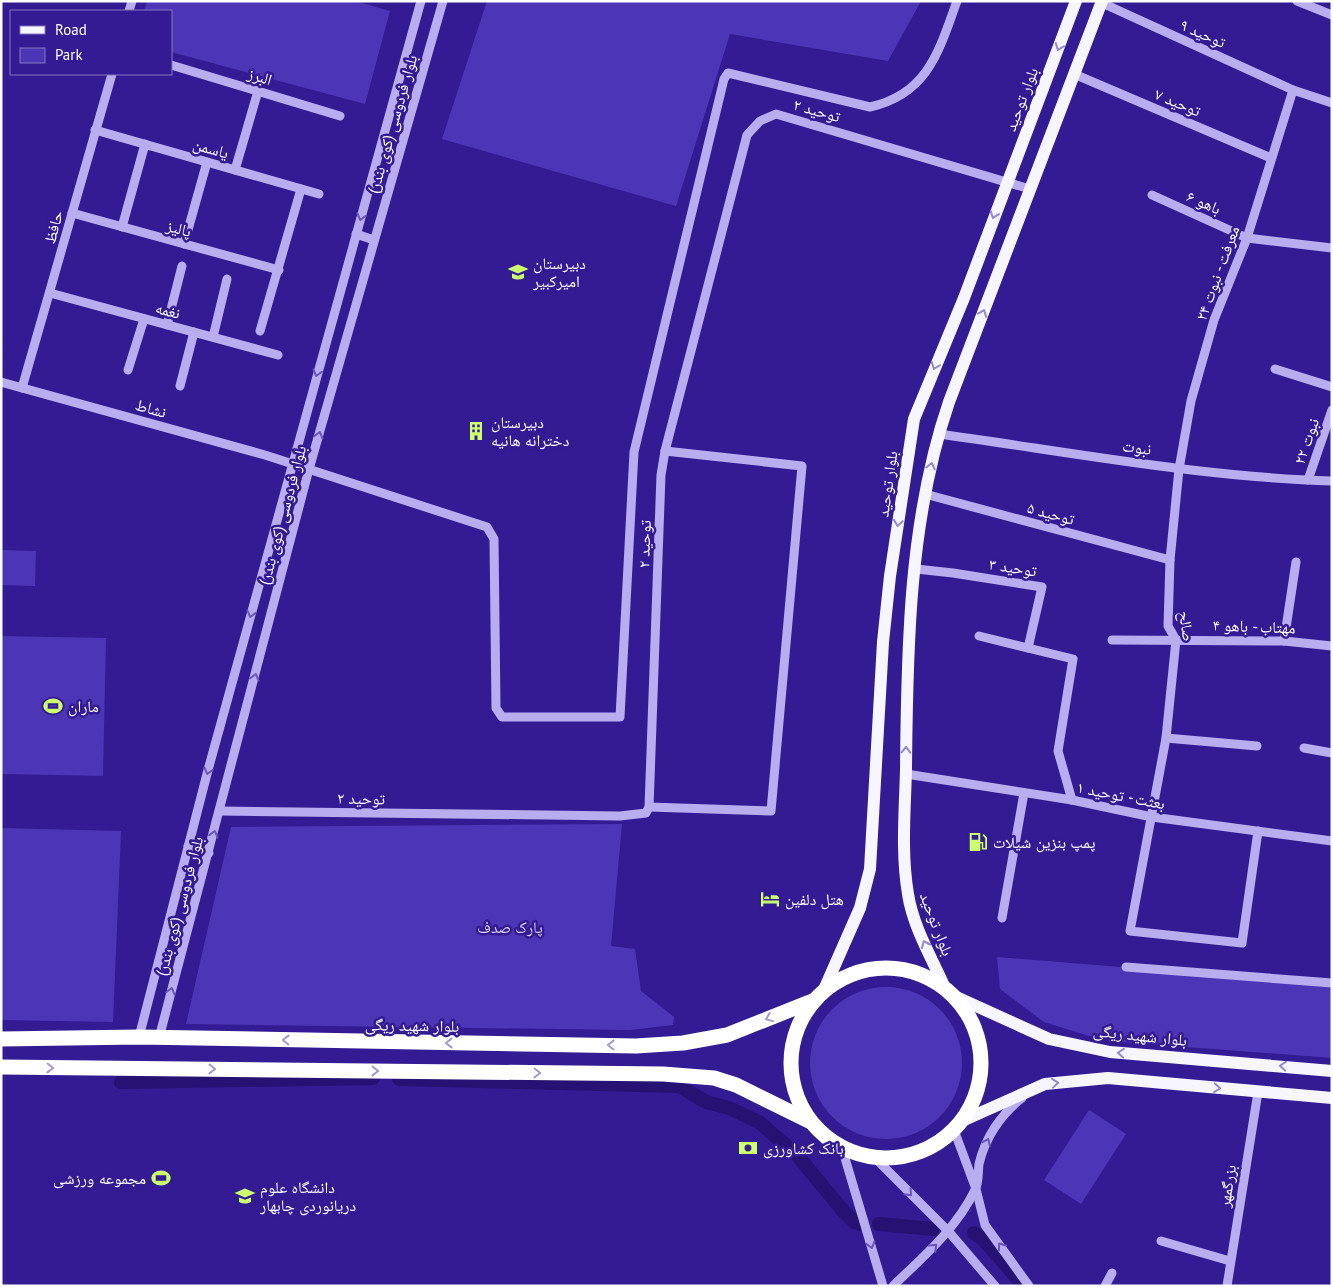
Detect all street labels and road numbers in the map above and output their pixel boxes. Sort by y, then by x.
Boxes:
street label: توحید ۹ [1177,14,1229,52]
street label: بلوار فردوسی (کوی بندر) [363,52,422,196]
street label: البرز [244,63,275,89]
street label: بلوار توحید [1000,64,1042,134]
street label: توحید ۷ [1152,83,1204,121]
street label: توحید ۲ [791,94,843,126]
street label: یاسمن [191,133,231,164]
street label: باهو ۶ [1184,186,1224,218]
street label: حافظ [39,208,67,246]
street label: پالیز [163,215,194,241]
street label: معرفت - نبوت ۲۴ [1191,223,1243,323]
street label: نغمه [153,297,183,323]
street label: نشاط [133,394,169,422]
street label: نبوت ۲۲ [1289,415,1323,467]
street label: نبوت [1121,435,1153,459]
street label: بلوار فردوسی (کوی بندر) [254,443,311,587]
street label: بلوار توحید [872,450,902,518]
street label: توحید ۵ [1025,497,1077,529]
street label: توحید ۲ [633,519,655,568]
street label: توحید ۳ [988,553,1039,581]
street label: صالح [1174,609,1199,643]
street label: مهتاب - باهو ۴ [1212,615,1296,637]
street label: بعثت - توحید ۱ [1075,777,1167,813]
street label: توحید ۲ [337,788,385,808]
street label: بلوار فردوسی (کوی بندر) [151,834,208,978]
street label: بلوار توحید [916,889,958,959]
street label: بلوار شهید ریگی [365,1014,459,1037]
street label: بلوار شهید ریگی [1092,1020,1188,1051]
street label: بزرگمهر [1214,1163,1240,1210]

